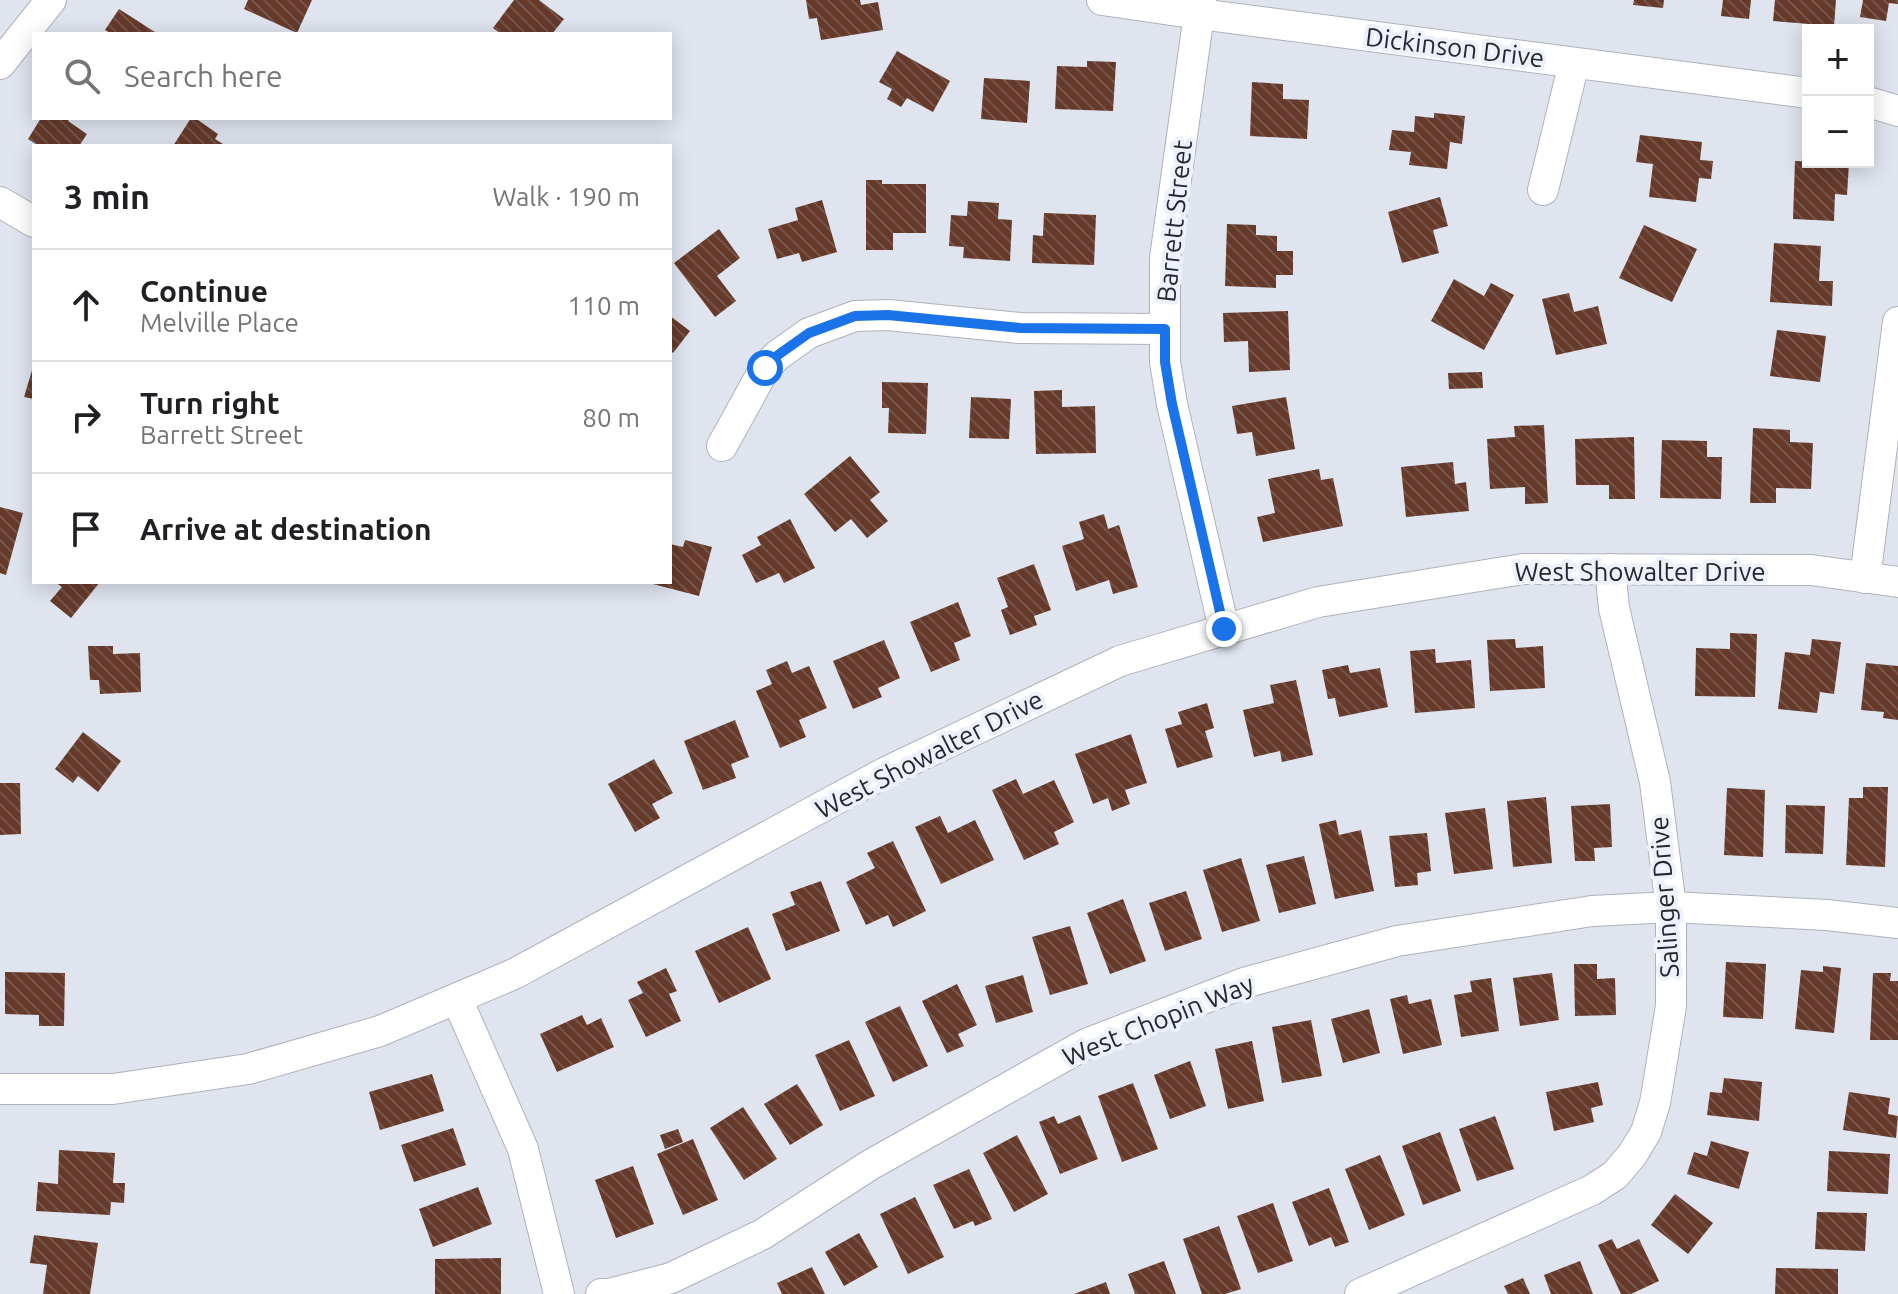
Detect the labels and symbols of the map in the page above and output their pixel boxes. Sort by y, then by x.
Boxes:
street label: Dickinson Drive [1364,22,1546,72]
street label: Barrett Street [1151,138,1197,304]
route start [747,350,783,386]
street label: West Showalter Drive [1514,557,1766,586]
route end [1206,611,1242,647]
street label: West Showalter Drive [810,684,1048,824]
street label: Salinger Drive [1644,815,1684,979]
street label: West Chopin Way [1058,968,1258,1072]

